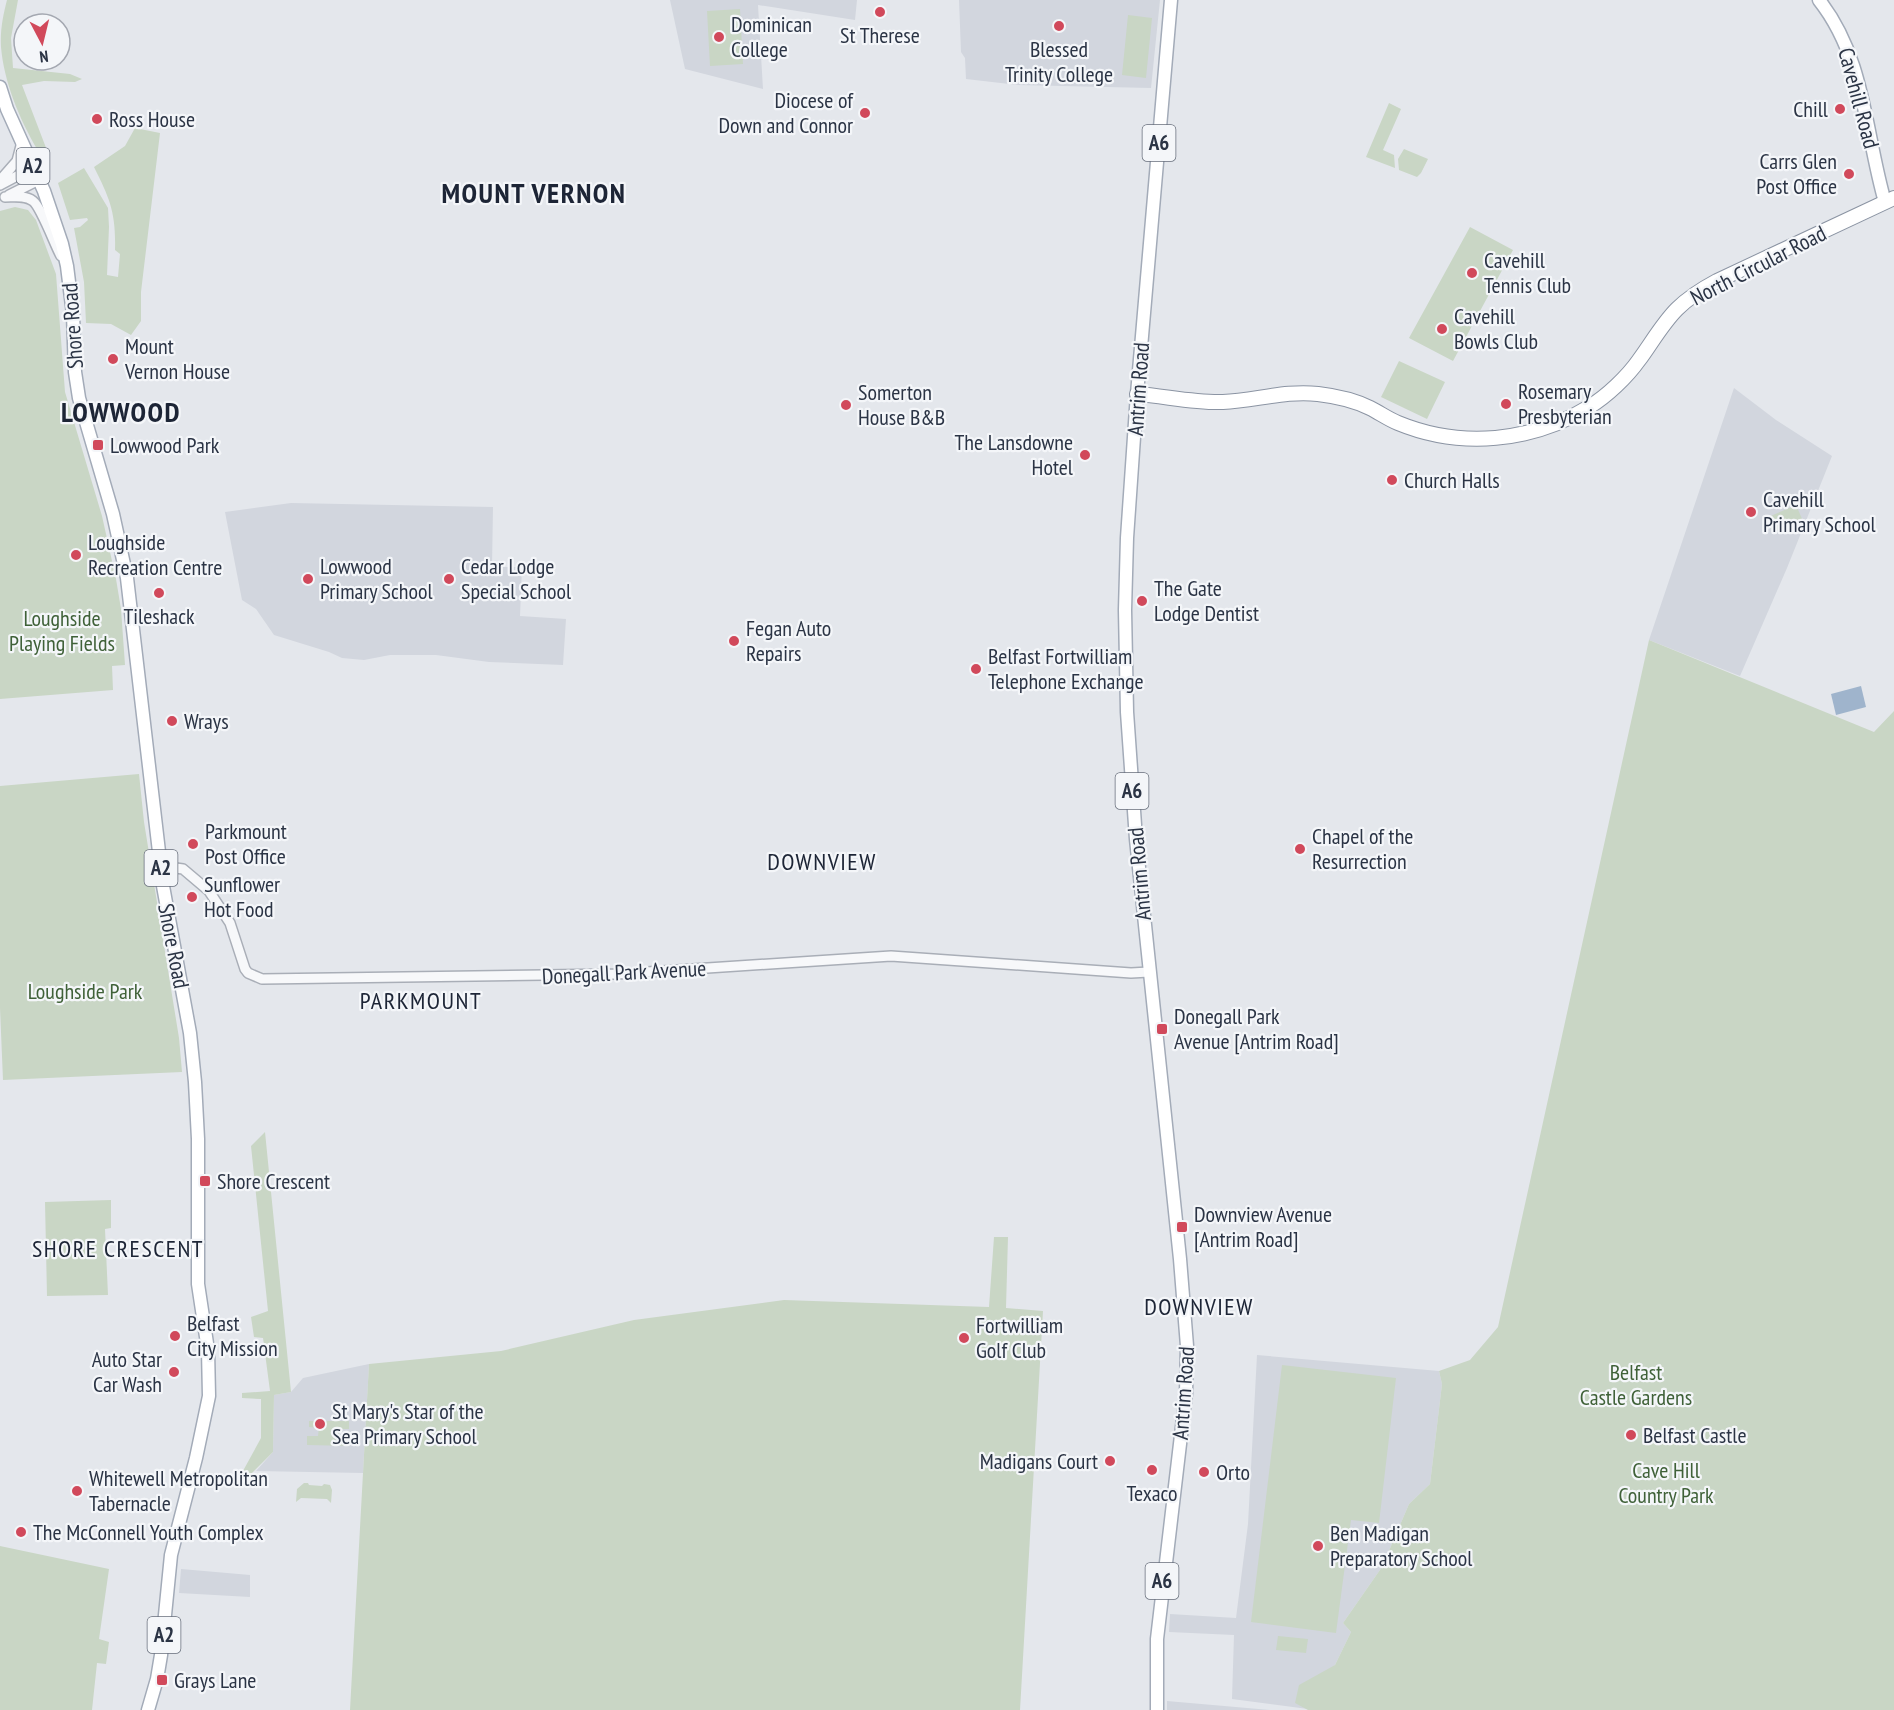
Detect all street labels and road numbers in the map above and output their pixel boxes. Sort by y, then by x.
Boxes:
street label: Cavehill Road [1832,45,1886,151]
road number: A6 [1142,125,1176,161]
road number: A2 [16,148,50,184]
street label: North Circular Road [1685,219,1831,311]
street label: Shore Road [55,282,89,370]
street label: Antrim Road [1121,341,1155,437]
road number: A6 [1116,773,1148,809]
street label: Antrim Road [1121,826,1157,922]
road number: A2 [144,850,178,886]
street label: Shore Road [152,901,196,991]
street label: Donegall Park Avenue [541,954,707,990]
street label: Antrim Road [1166,1345,1200,1441]
road number: A6 [1146,1563,1178,1599]
road number: A2 [148,1617,180,1653]

